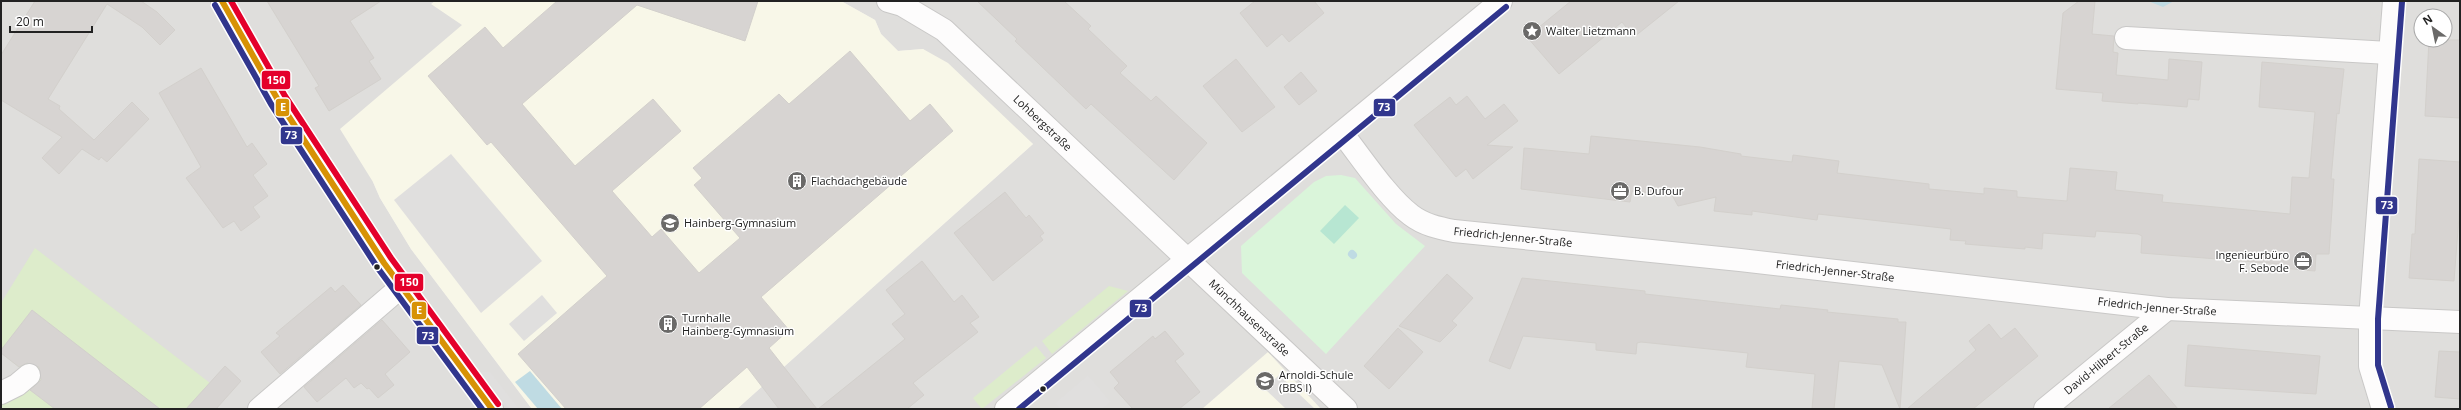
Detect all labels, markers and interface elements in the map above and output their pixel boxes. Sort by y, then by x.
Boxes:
scale bar [10,8,92,34]
north arrow [2413,8,2453,48]
text: N [2419,10,2435,28]
text: 20 m [16,13,44,30]
place icon: Walter Lietzmann [1521,20,1543,42]
place label: Walter Lietzmann [1546,23,1636,38]
line badge: 150 [261,70,291,90]
text: 150 [267,72,285,87]
street label: Lohbergstraße [1010,91,1076,154]
line badge: E [275,98,290,117]
line badge: 73 [1373,98,1396,117]
text: E [280,99,286,114]
text: 73 [1378,99,1390,114]
line badge: 73 [280,126,303,145]
text: 73 [285,127,297,142]
building icon: Flachdachgebäude [786,170,808,192]
place label: Flachdachgebäude [811,173,907,188]
office icon: B. Dufour [1609,180,1631,202]
place label: B. Dufour [1634,183,1684,198]
line badge: 73 [2375,196,2398,215]
text: 73 [2381,197,2393,212]
school or university icon: Hainberg-Gymnasium [659,212,681,234]
place label: Hainberg-Gymnasium [684,215,796,230]
street label: Friedrich-Jenner-Straße [1453,223,1573,250]
place label: Ingenieurbüro F. Sebode [2216,247,2289,275]
office icon: Ingenieurbüro F. Sebode [2292,250,2314,272]
street label: Friedrich-Jenner-Straße [1775,256,1895,285]
unlabelled marker [372,262,382,272]
line badge: 150 [394,273,424,292]
text: 150 [400,274,418,289]
street label: Münchhausenstraße [1206,276,1293,359]
street label: Friedrich-Jenner-Straße [2097,293,2217,318]
line badge: 73 [1129,299,1152,318]
text: 73 [1135,300,1147,315]
line badge: E [411,301,427,320]
text: E [416,302,422,317]
place label: Turnhalle Hainberg-Gymnasium [682,310,794,338]
building icon: Turnhalle Hainberg-Gymnasium [657,313,679,335]
street label: David-Hilbert-Straße [2060,319,2151,398]
line badge: 73 [416,326,439,345]
text: 73 [422,328,434,343]
place label: Arnoldi-Schule (BBS I) [1279,367,1353,395]
school or university icon: Arnoldi-Schule (BBS I) [1254,370,1276,392]
unlabelled marker [1038,384,1048,394]

